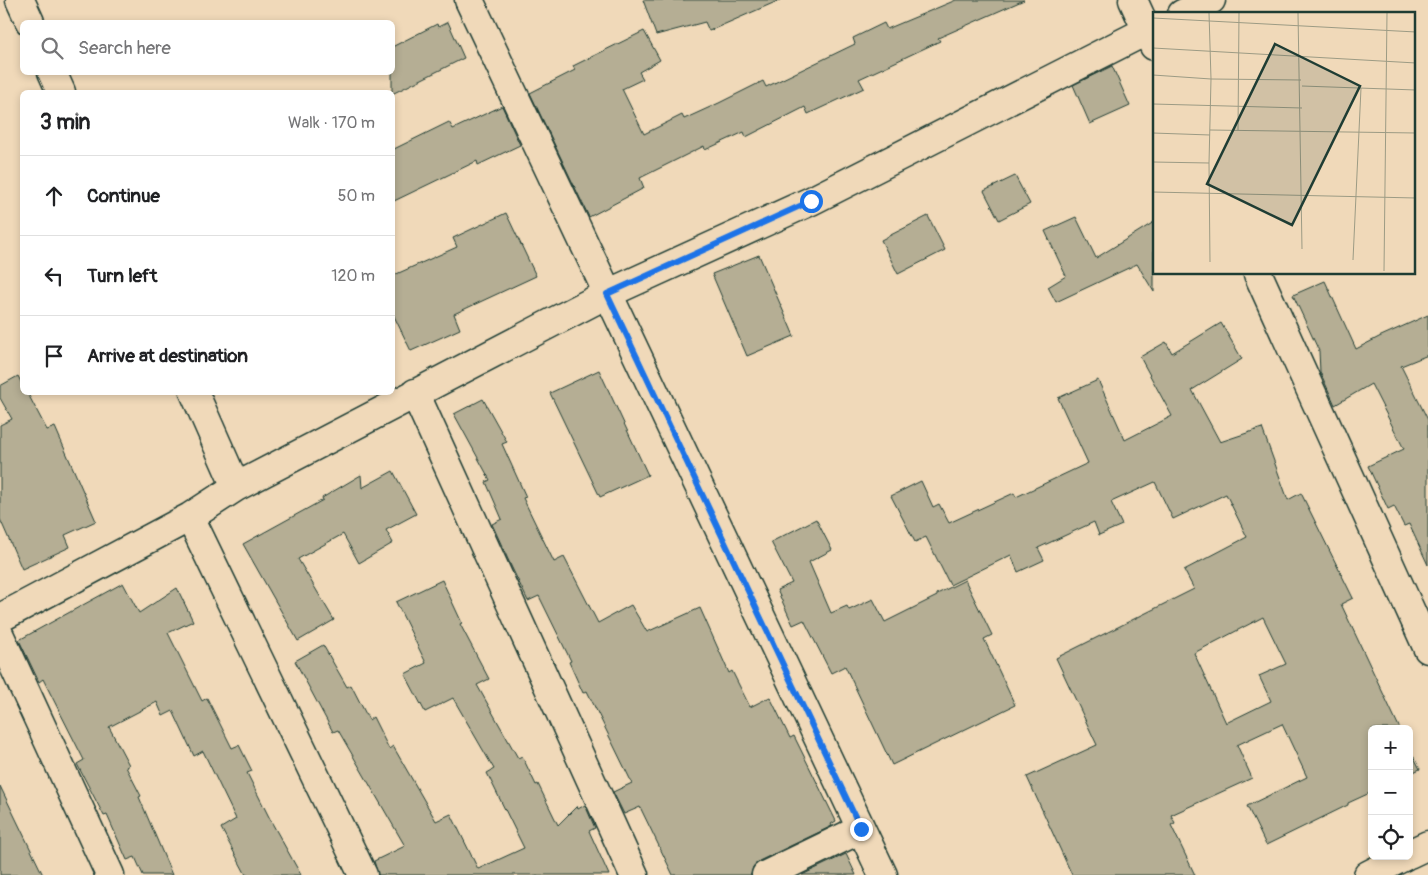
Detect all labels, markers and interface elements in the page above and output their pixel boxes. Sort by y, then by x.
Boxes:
inset map [1153,12,1416,275]
search box [20,20,395,75]
icon: search [38,34,66,62]
text: Search here [78,36,171,60]
text: 3 min [40,109,90,136]
text: Walk · 170 m [288,113,375,133]
icon: ahead [40,182,68,210]
text: Continue [87,184,160,208]
text: 50 m [338,186,375,206]
route start [800,190,823,213]
icon: left [40,262,68,290]
text: Turn left [87,264,157,288]
text: 120 m [331,266,375,286]
icon: arrive [40,342,68,370]
text: Arrive at destination [87,344,248,368]
map controls [1368,725,1413,860]
button: + [1368,725,1413,770]
button: − [1368,770,1413,815]
button: locate [1368,815,1413,860]
route end [850,818,873,841]

